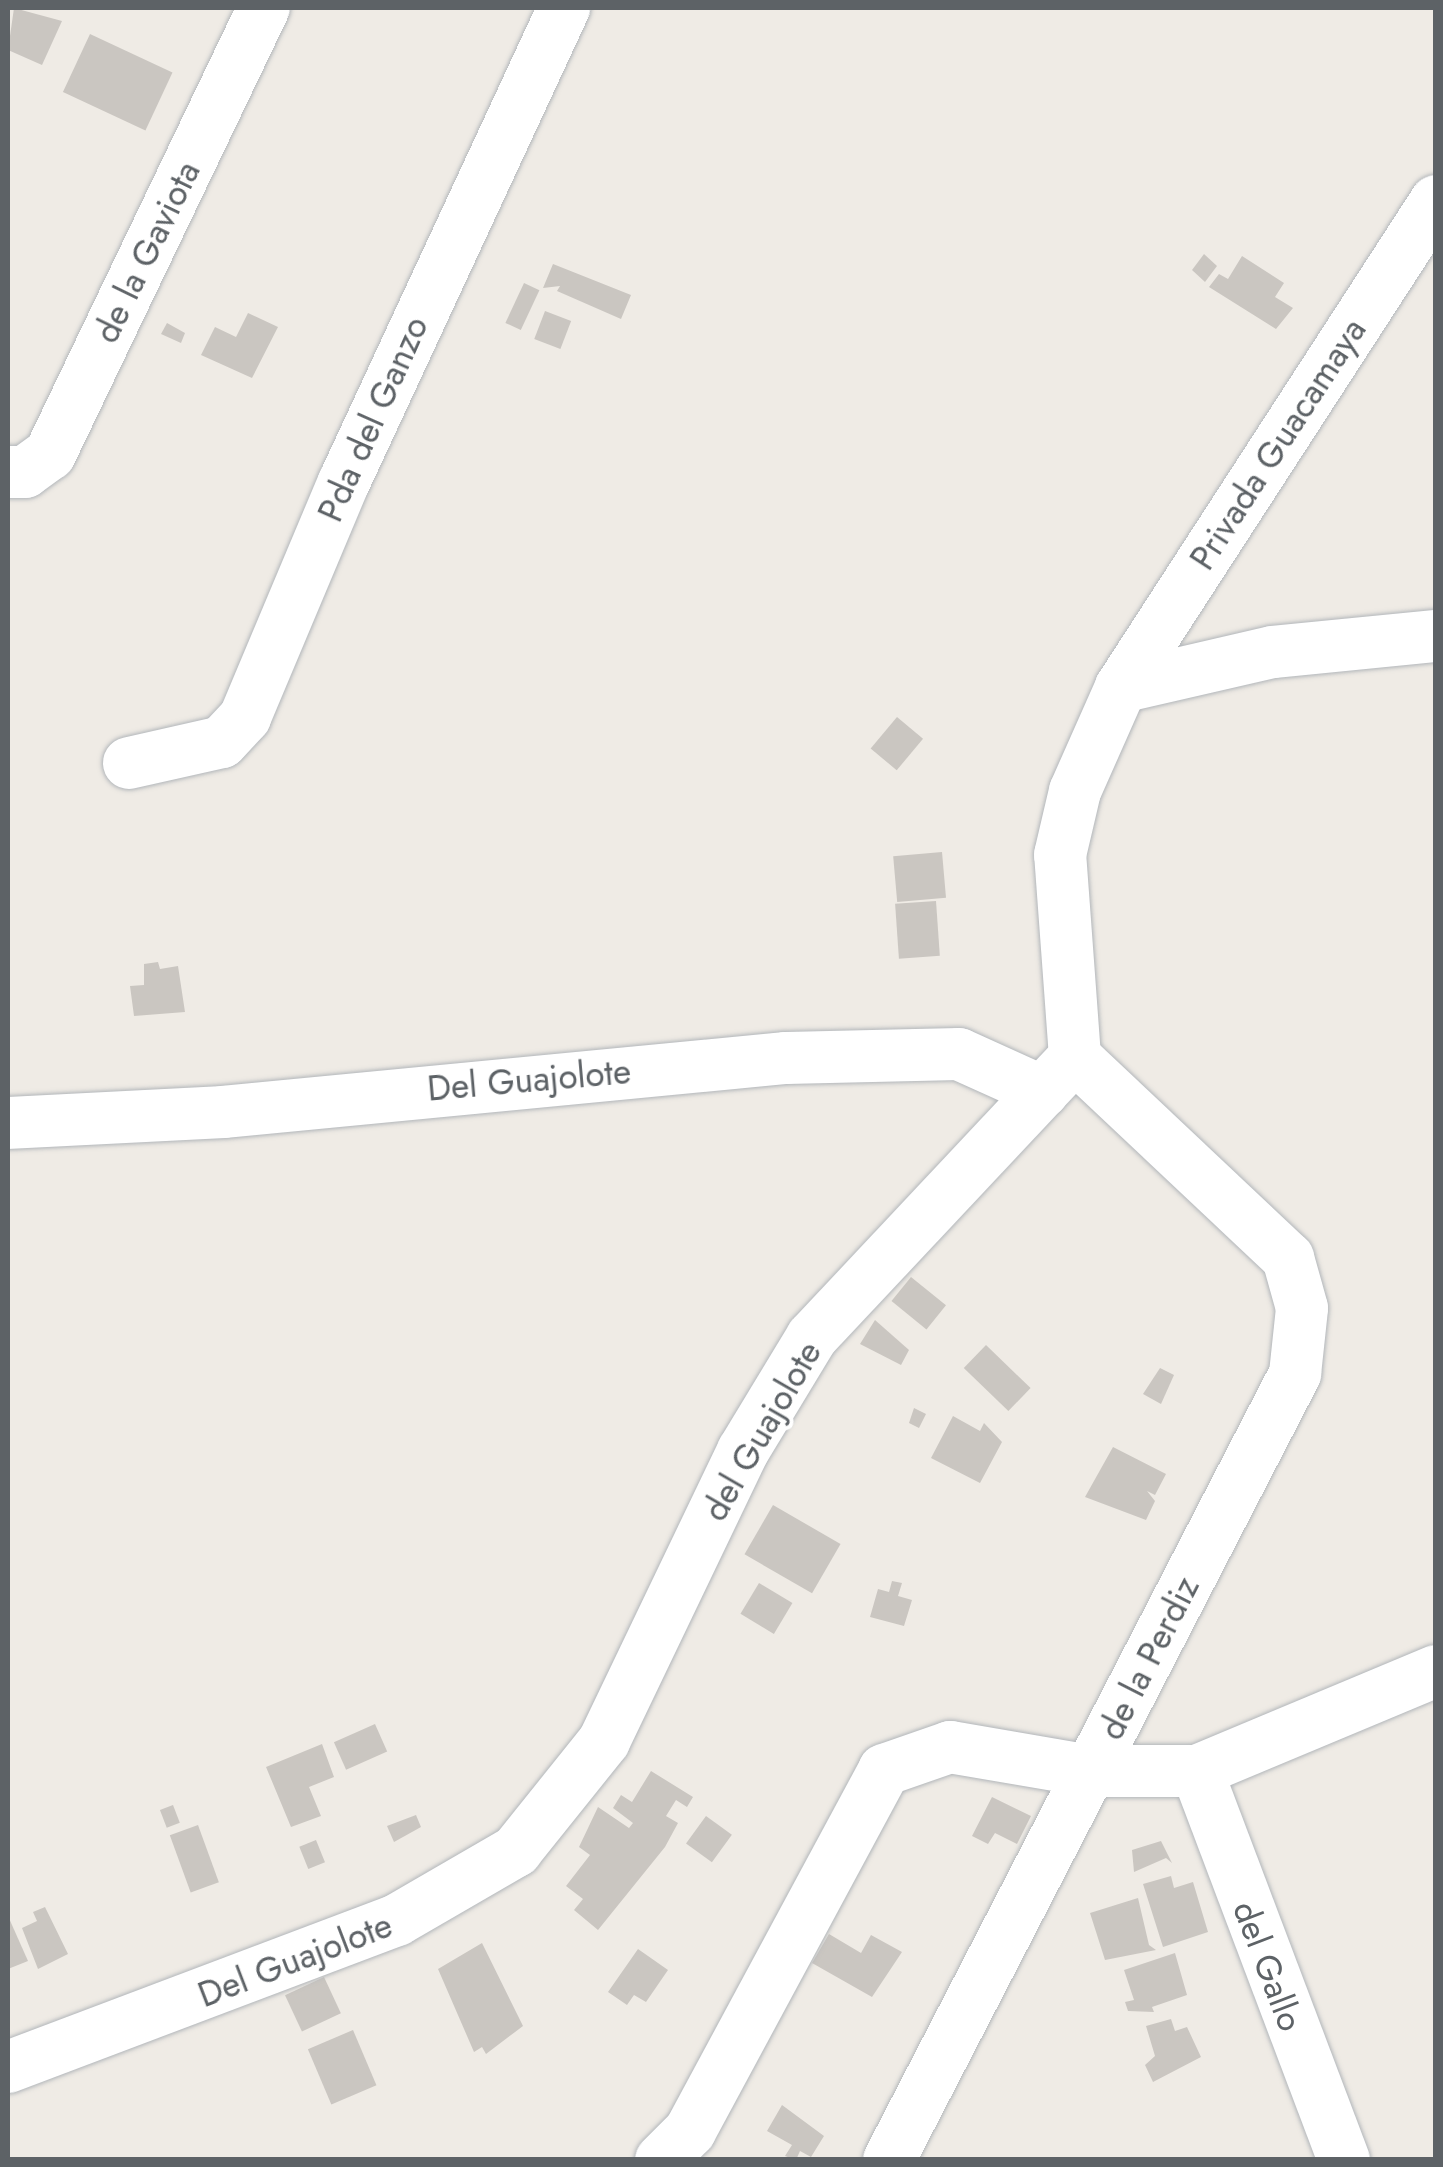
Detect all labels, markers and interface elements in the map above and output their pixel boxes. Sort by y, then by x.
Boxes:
street label: de la Gaviota [85,154,209,350]
street label: Pda del Ganzo [309,310,437,528]
street label: Privada Guacamaya [1181,310,1375,578]
street label: Del Guajolote [425,1050,633,1110]
street label: del Guajolote [694,1334,830,1528]
street label: de la Perdiz [1090,1570,1208,1746]
street label: del Gallo [1224,1895,1312,2037]
street label: Del Guajolote [192,1904,398,2016]

